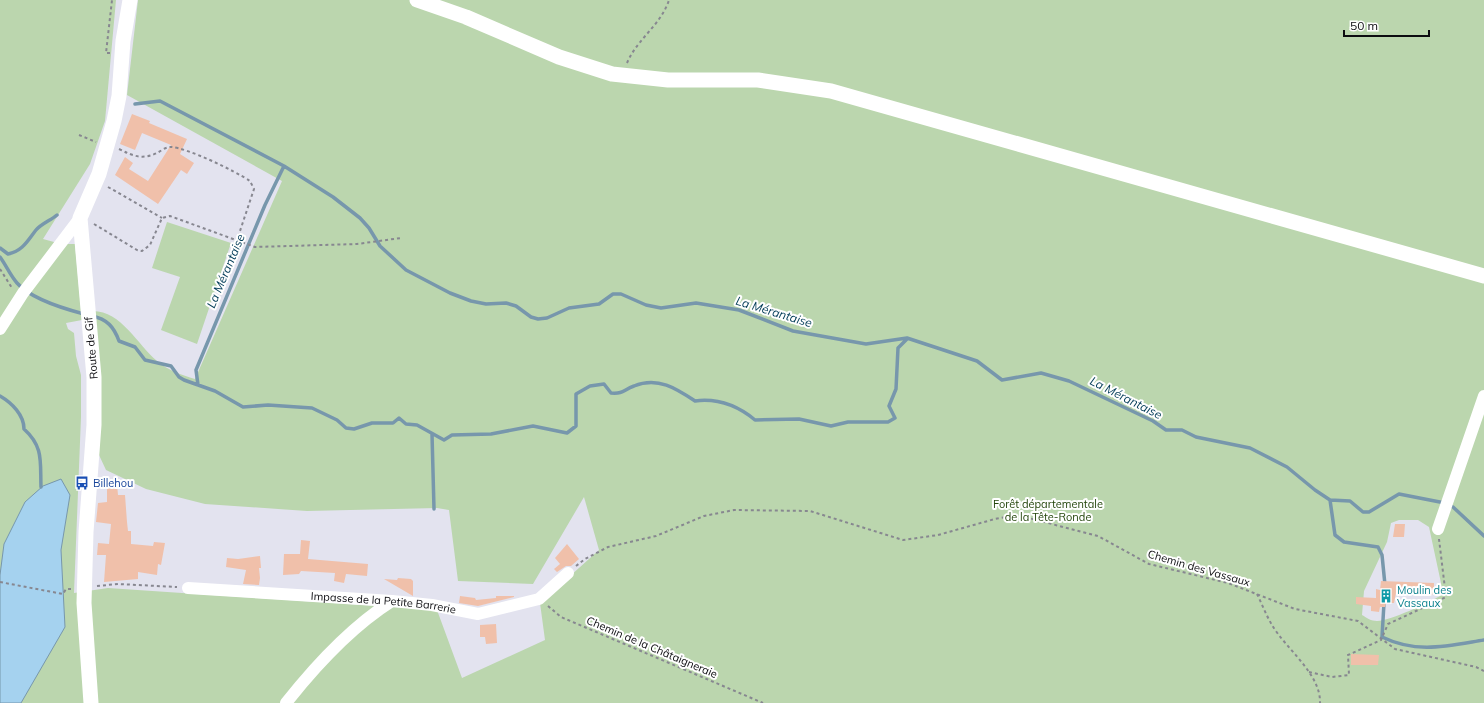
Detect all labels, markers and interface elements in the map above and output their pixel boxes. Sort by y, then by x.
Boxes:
scale bar [1344,12,1429,38]
text: 50 m [1350,18,1378,33]
water label: La Mérantaise [203,231,248,310]
water label: La Mérantaise [734,293,815,330]
street label: Route de Gif [81,316,101,380]
water label: La Mérantaise [1088,373,1165,422]
bus stop icon: Billehou [74,475,90,491]
place label: Billehou [93,476,133,490]
park label: Forêt départementale de la Tête-Ronde [993,497,1103,524]
street label: Chemin des Vassaux [1146,547,1252,589]
place label: Moulin des Vassaux [1397,583,1452,610]
building icon: Moulin des Vassaux [1378,588,1394,604]
street label: Impasse de la Petite Barrerie [310,589,457,617]
street label: Chemin de la Châtaigneraie [584,613,720,681]

